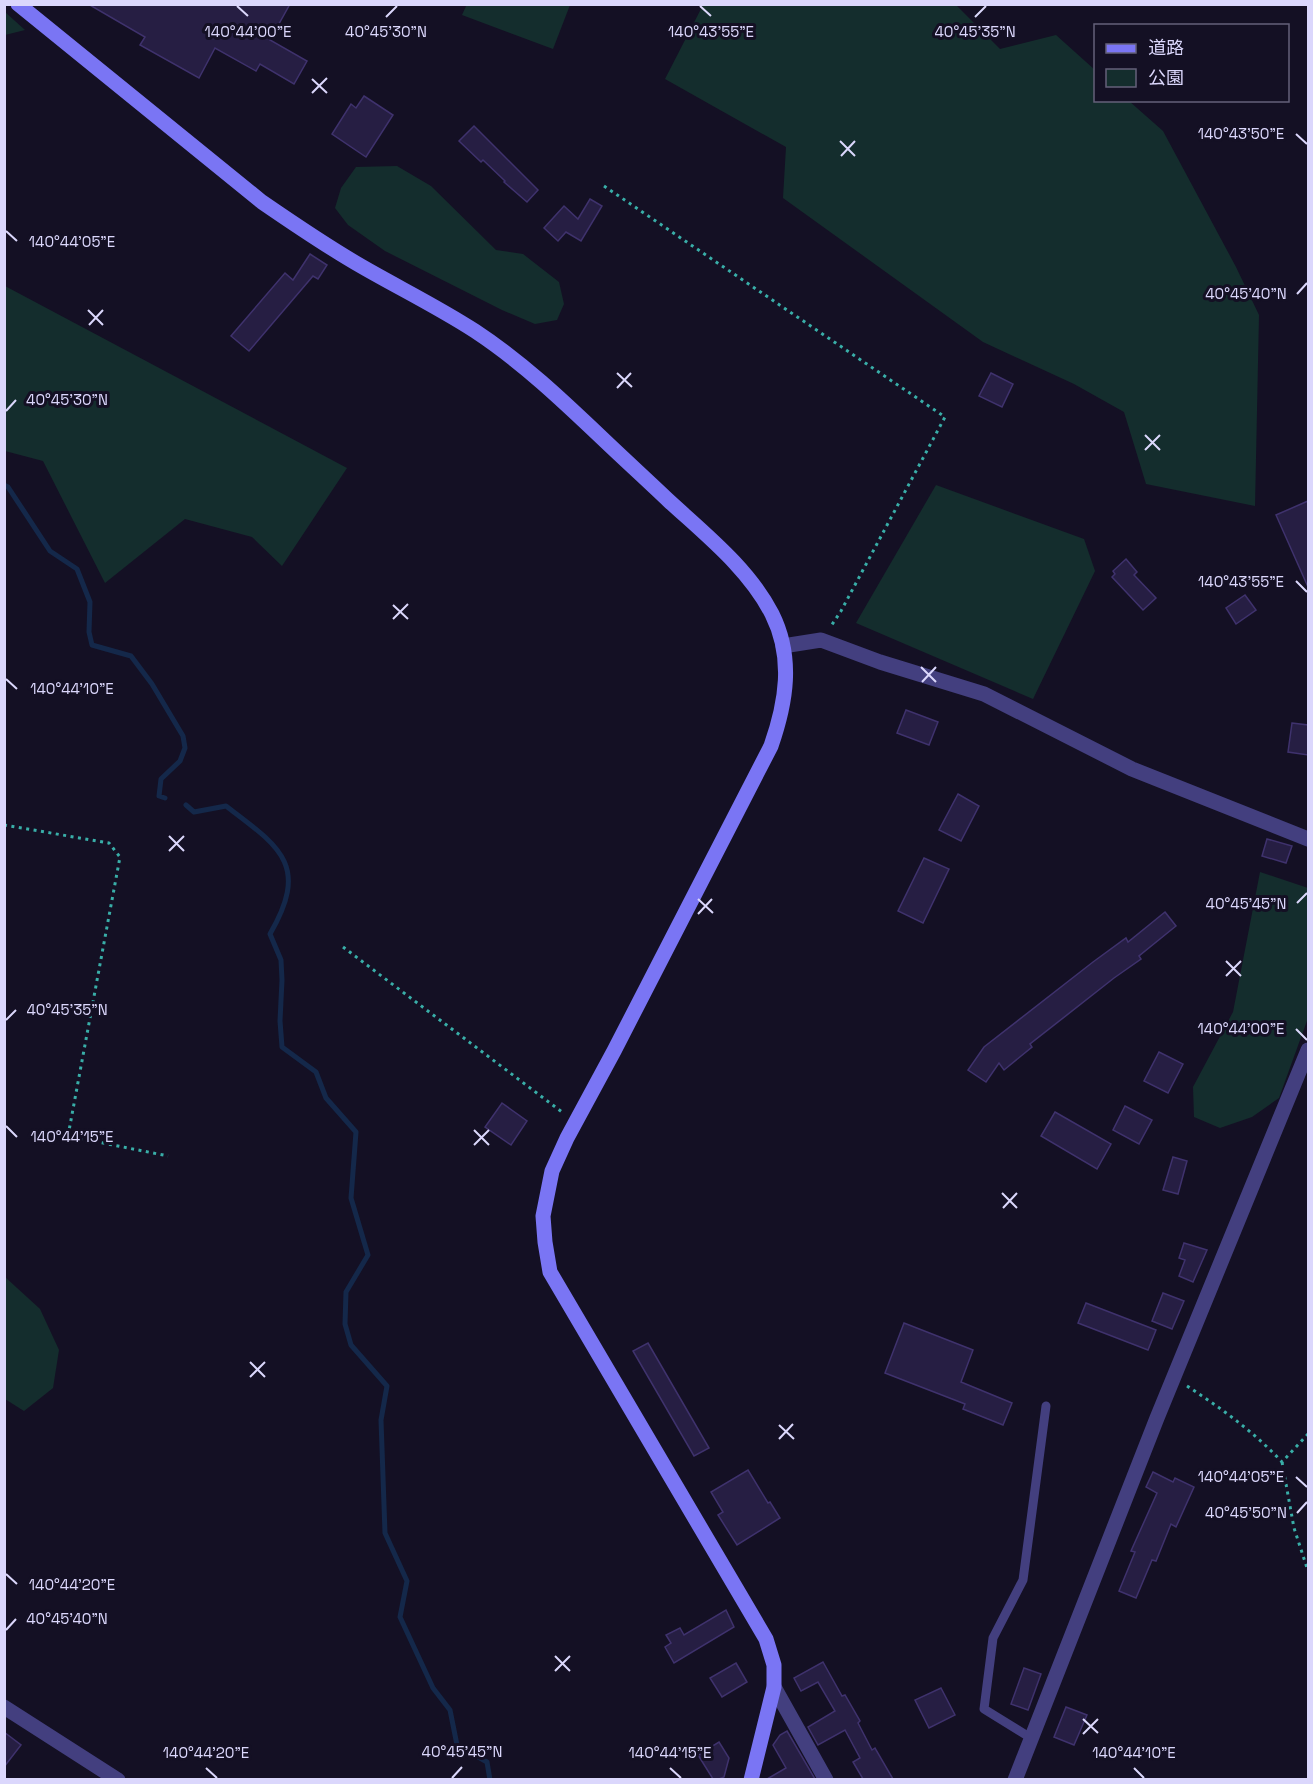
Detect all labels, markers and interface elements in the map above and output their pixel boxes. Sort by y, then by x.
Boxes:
text: 140°44'00"E [204,22,292,41]
text: 40°45'30"N [345,22,427,41]
text: 140°43'55"E [668,22,754,41]
text: 40°45'35"N [934,22,1016,41]
legend [1094,24,1289,102]
text: 道路 [1148,36,1184,59]
text: 公園 [1148,66,1184,89]
text: 140°43'50"E [1198,124,1284,143]
text: 140°44'05"E [29,232,115,251]
text: 40°45'40"N [1205,284,1287,303]
text: 40°45'30"N [26,390,108,409]
text: 140°43'55"E [1198,572,1284,591]
text: 140°44'10"E [30,679,114,698]
text: 40°45'45"N [1206,894,1286,913]
text: 40°45'35"N [26,1000,108,1019]
text: 140°44'00"E [1197,1019,1285,1038]
text: 140°44'15"E [30,1127,114,1146]
text: 140°44'05"E [1198,1467,1284,1486]
text: 40°45'50"N [1205,1503,1287,1522]
text: 140°44'20"E [29,1575,115,1594]
text: 40°45'40"N [26,1609,108,1628]
text: 40°45'45"N [422,1742,502,1761]
text: 140°44'20"E [163,1743,249,1762]
text: 140°44'15"E [628,1743,712,1762]
text: 140°44'10"E [1092,1743,1176,1762]

